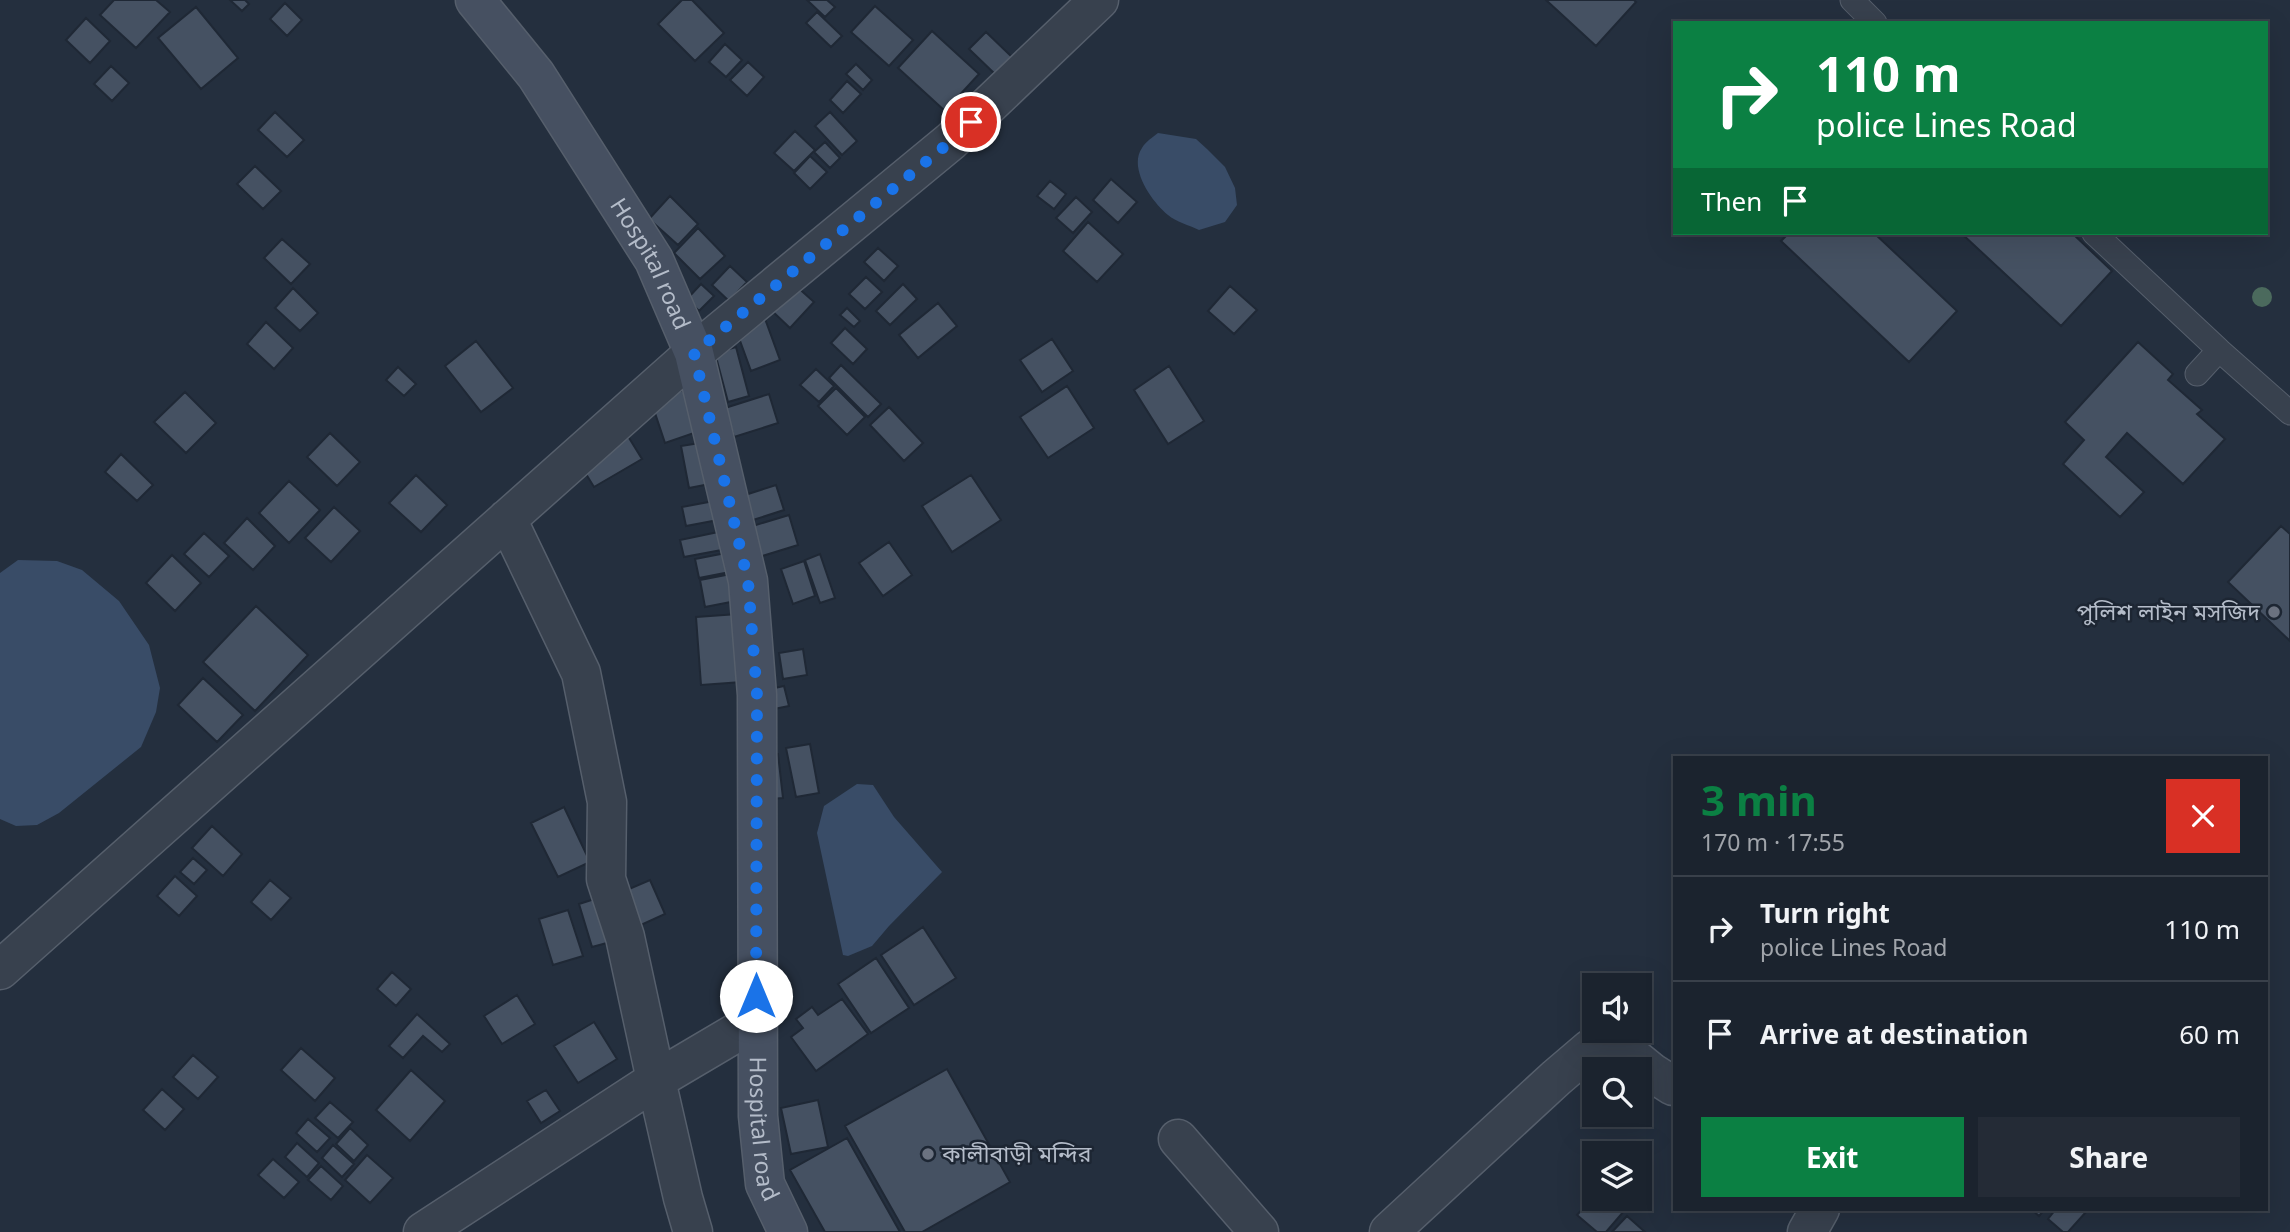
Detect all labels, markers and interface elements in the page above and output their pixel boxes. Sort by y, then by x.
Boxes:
text: 110 m [1816,40,1961,106]
icon: right [1701,49,1792,140]
pin [941,92,1001,152]
icon: arrive [952,103,990,141]
text: police Lines Road [1816,103,2077,146]
icon: arrive [1776,182,1814,220]
text: Then [1701,183,1762,219]
street label: Hospital road [603,191,699,334]
place label: পুলিশ লাইন মসজিদ [2077,595,2260,627]
marker: পুলিশ লাইন মসজিদ [2266,604,2282,620]
text: 3 min [1701,771,1817,828]
button: close [2166,779,2240,853]
text: 170 m · 17:55 [1701,826,1845,858]
text: Turn right [1760,895,1890,931]
icon: right [1701,910,1739,948]
text: 110 m [2164,911,2240,947]
text: police Lines Road [1760,931,1947,963]
position arrow [719,959,793,1033]
map controls [1582,973,1652,1211]
button: sound [1582,973,1652,1043]
icon: arrive [1701,1015,1739,1053]
text: Arrive at destination [1760,1016,2029,1052]
text: 60 m [2179,1016,2240,1052]
street label: Hospital road [743,1056,788,1206]
button: search [1582,1057,1652,1127]
button: Exit [1701,1117,1964,1197]
button: Share [1978,1117,2240,1197]
place label: কালীবাড়ী মন্দির [941,1137,1092,1169]
button: layers [1582,1141,1652,1211]
marker: কালীবাড়ী মন্দির [920,1146,936,1162]

